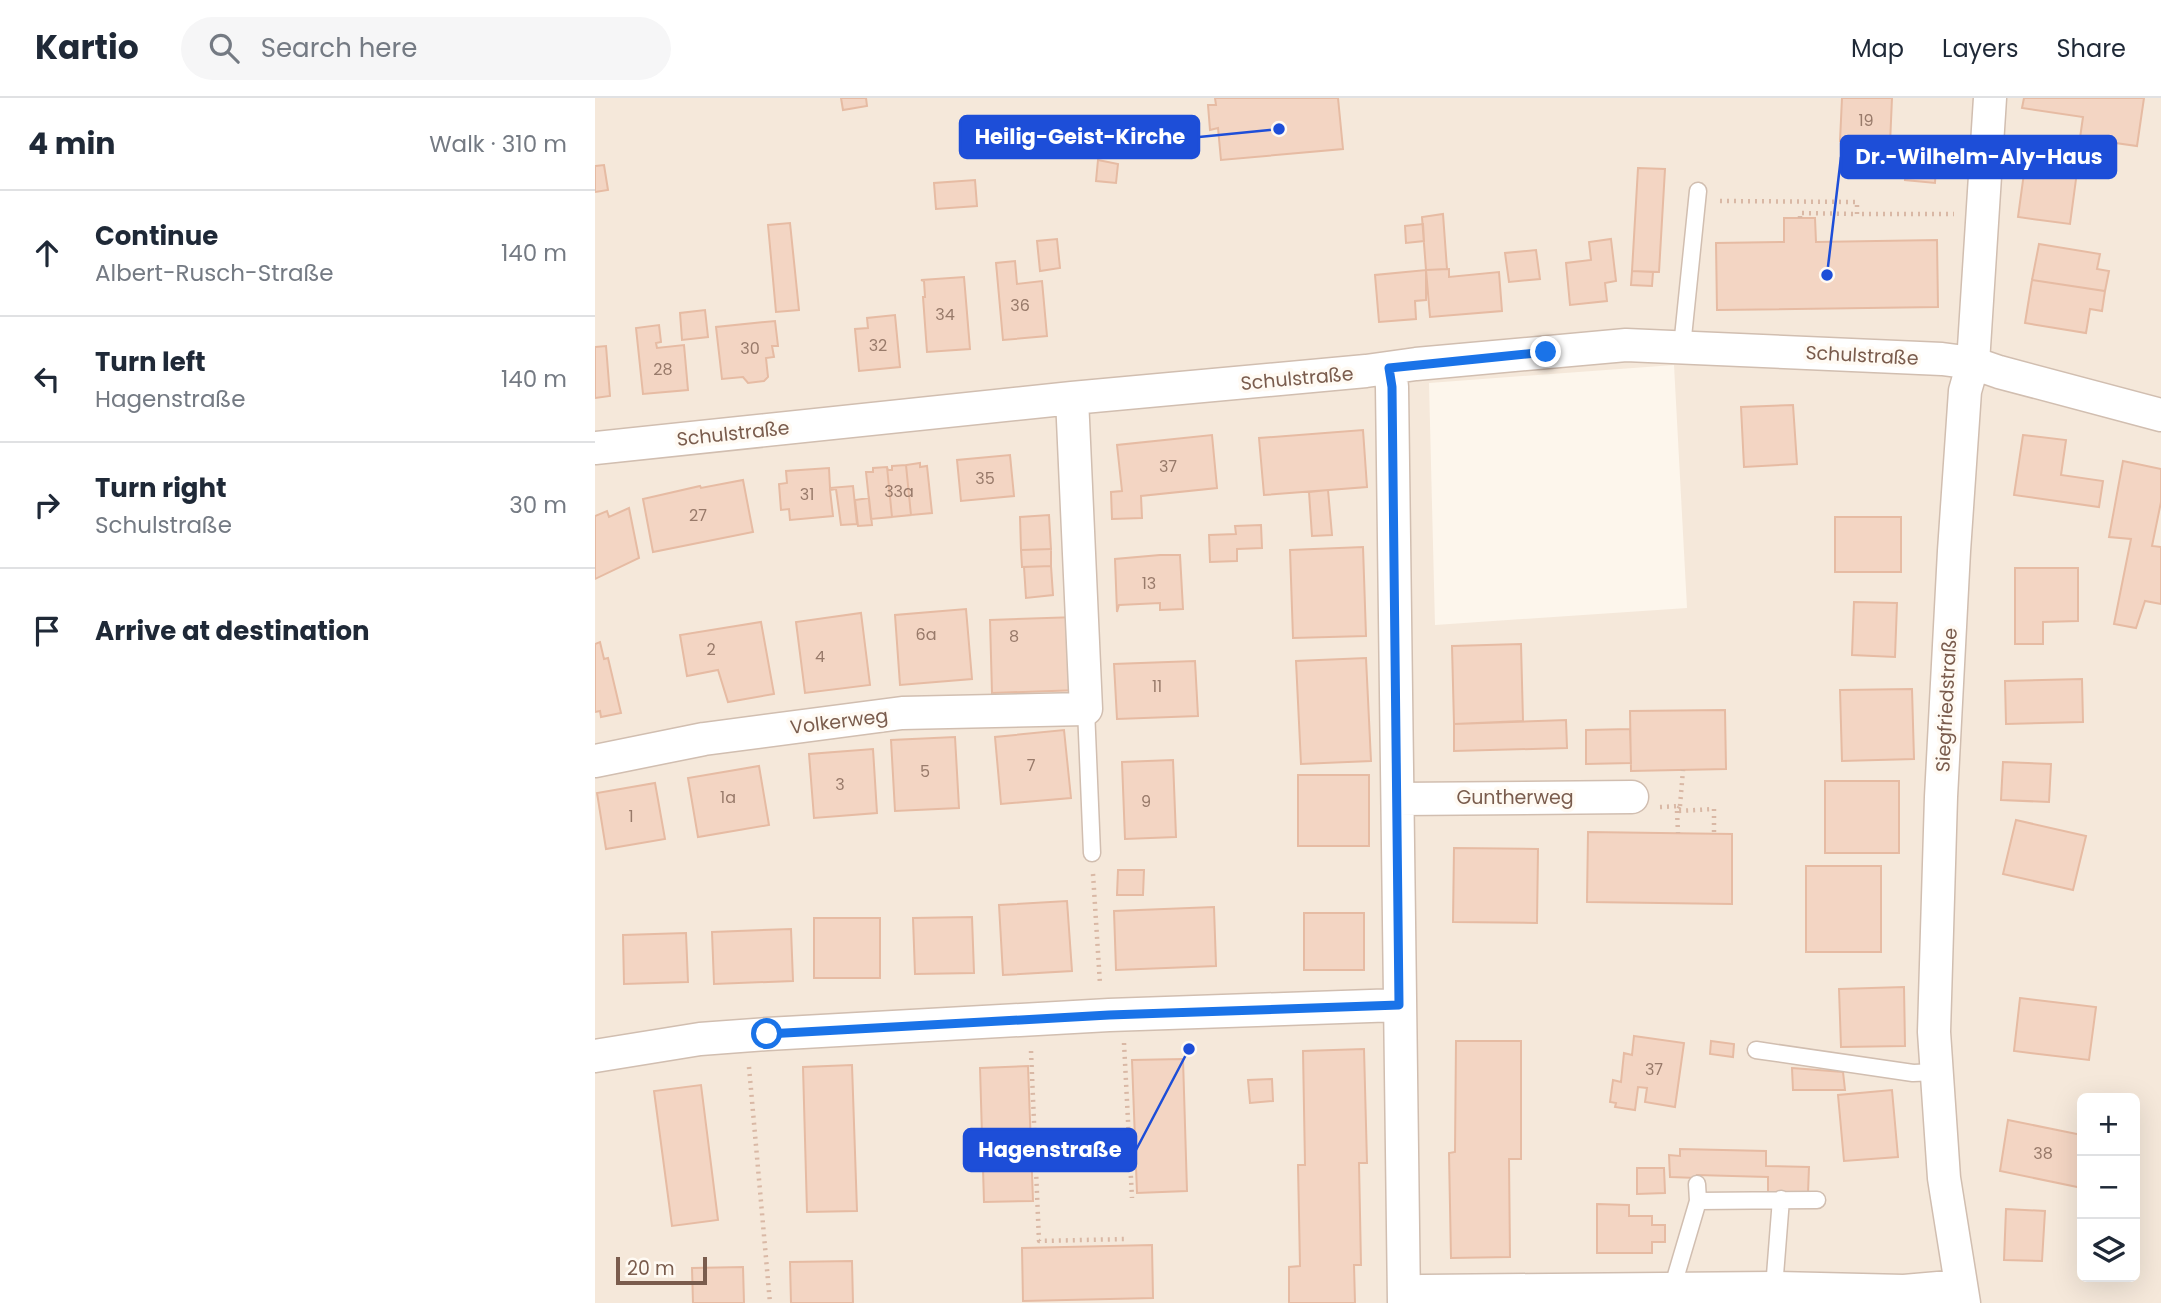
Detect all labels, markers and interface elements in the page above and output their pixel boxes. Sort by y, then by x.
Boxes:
search box [181,17,671,80]
text: Kartio [35,24,139,71]
icon: search [205,29,243,67]
text: Search here [261,30,417,66]
text: Map [1851,32,1904,65]
text: Layers [1942,32,2018,65]
text: Share [2056,32,2126,65]
house number: 19 [1858,109,1874,132]
callout: Heilig-Geist-Kirche [960,116,1199,158]
text: 4 min [28,122,116,165]
text: Heilig-Geist-Kirche [975,122,1185,151]
text: Walk · 310 m [429,128,567,160]
callout: Dr.-Wilhelm-Aly-Haus [1841,136,2116,178]
text: Dr.-Wilhelm-Aly-Haus [1855,142,2103,171]
text: Continue [95,218,218,254]
icon: ahead [28,234,66,272]
text: 140 m [501,237,567,269]
text: Albert-Rusch-Straße [95,257,334,289]
house number: 36 [1010,294,1030,317]
house number: 34 [935,303,955,326]
house number: 32 [869,334,887,357]
route end [1530,336,1561,367]
house number: 30 [740,337,760,360]
street label: Schulstraße [1805,339,1919,372]
text: Turn left [95,344,206,380]
house number: 28 [653,358,673,381]
icon: left [28,360,66,398]
street label: Schulstraße [1239,360,1355,397]
text: 140 m [501,363,567,395]
text: Hagenstraße [95,383,245,415]
street label: Schulstraße [675,414,791,453]
house number: 37 [1159,455,1177,478]
house number: 35 [975,467,995,490]
text: Turn right [95,470,227,506]
house number: 33a [884,480,914,503]
house number: 31 [800,483,814,506]
icon: right [28,486,66,524]
text: 30 m [509,489,567,521]
house number: 27 [689,504,707,527]
text: Schulstraße [95,509,232,541]
house number: 13 [1142,572,1156,595]
icon: arrive [28,612,66,650]
text: Arrive at destination [95,613,370,649]
house number: 6a [916,623,936,646]
house number: 8 [1009,625,1019,648]
street label: Siegfriedstraße [1929,627,1964,773]
house number: 2 [706,638,716,661]
house number: 4 [815,645,825,668]
house number: 11 [1152,675,1162,698]
street label: Volkerweg [789,702,890,741]
house number: 7 [1027,754,1036,777]
house number: 5 [920,760,930,783]
house number: 3 [835,773,845,796]
street label: Guntherweg [1456,784,1574,811]
house number: 1a [720,786,736,809]
house number: 9 [1141,790,1151,813]
house number: 1 [628,805,634,828]
route start [751,1018,782,1049]
house number: 37 [1645,1058,1663,1081]
map controls [2077,1093,2140,1282]
button: + [2077,1093,2140,1156]
callout: Hagenstraße [964,1129,1136,1171]
text: Hagenstraße [978,1135,1122,1164]
house number: 38 [2033,1142,2053,1165]
button: − [2077,1156,2140,1219]
button: layers [2077,1219,2140,1282]
scale bar [616,1254,707,1286]
text: 20 m [627,1255,675,1282]

